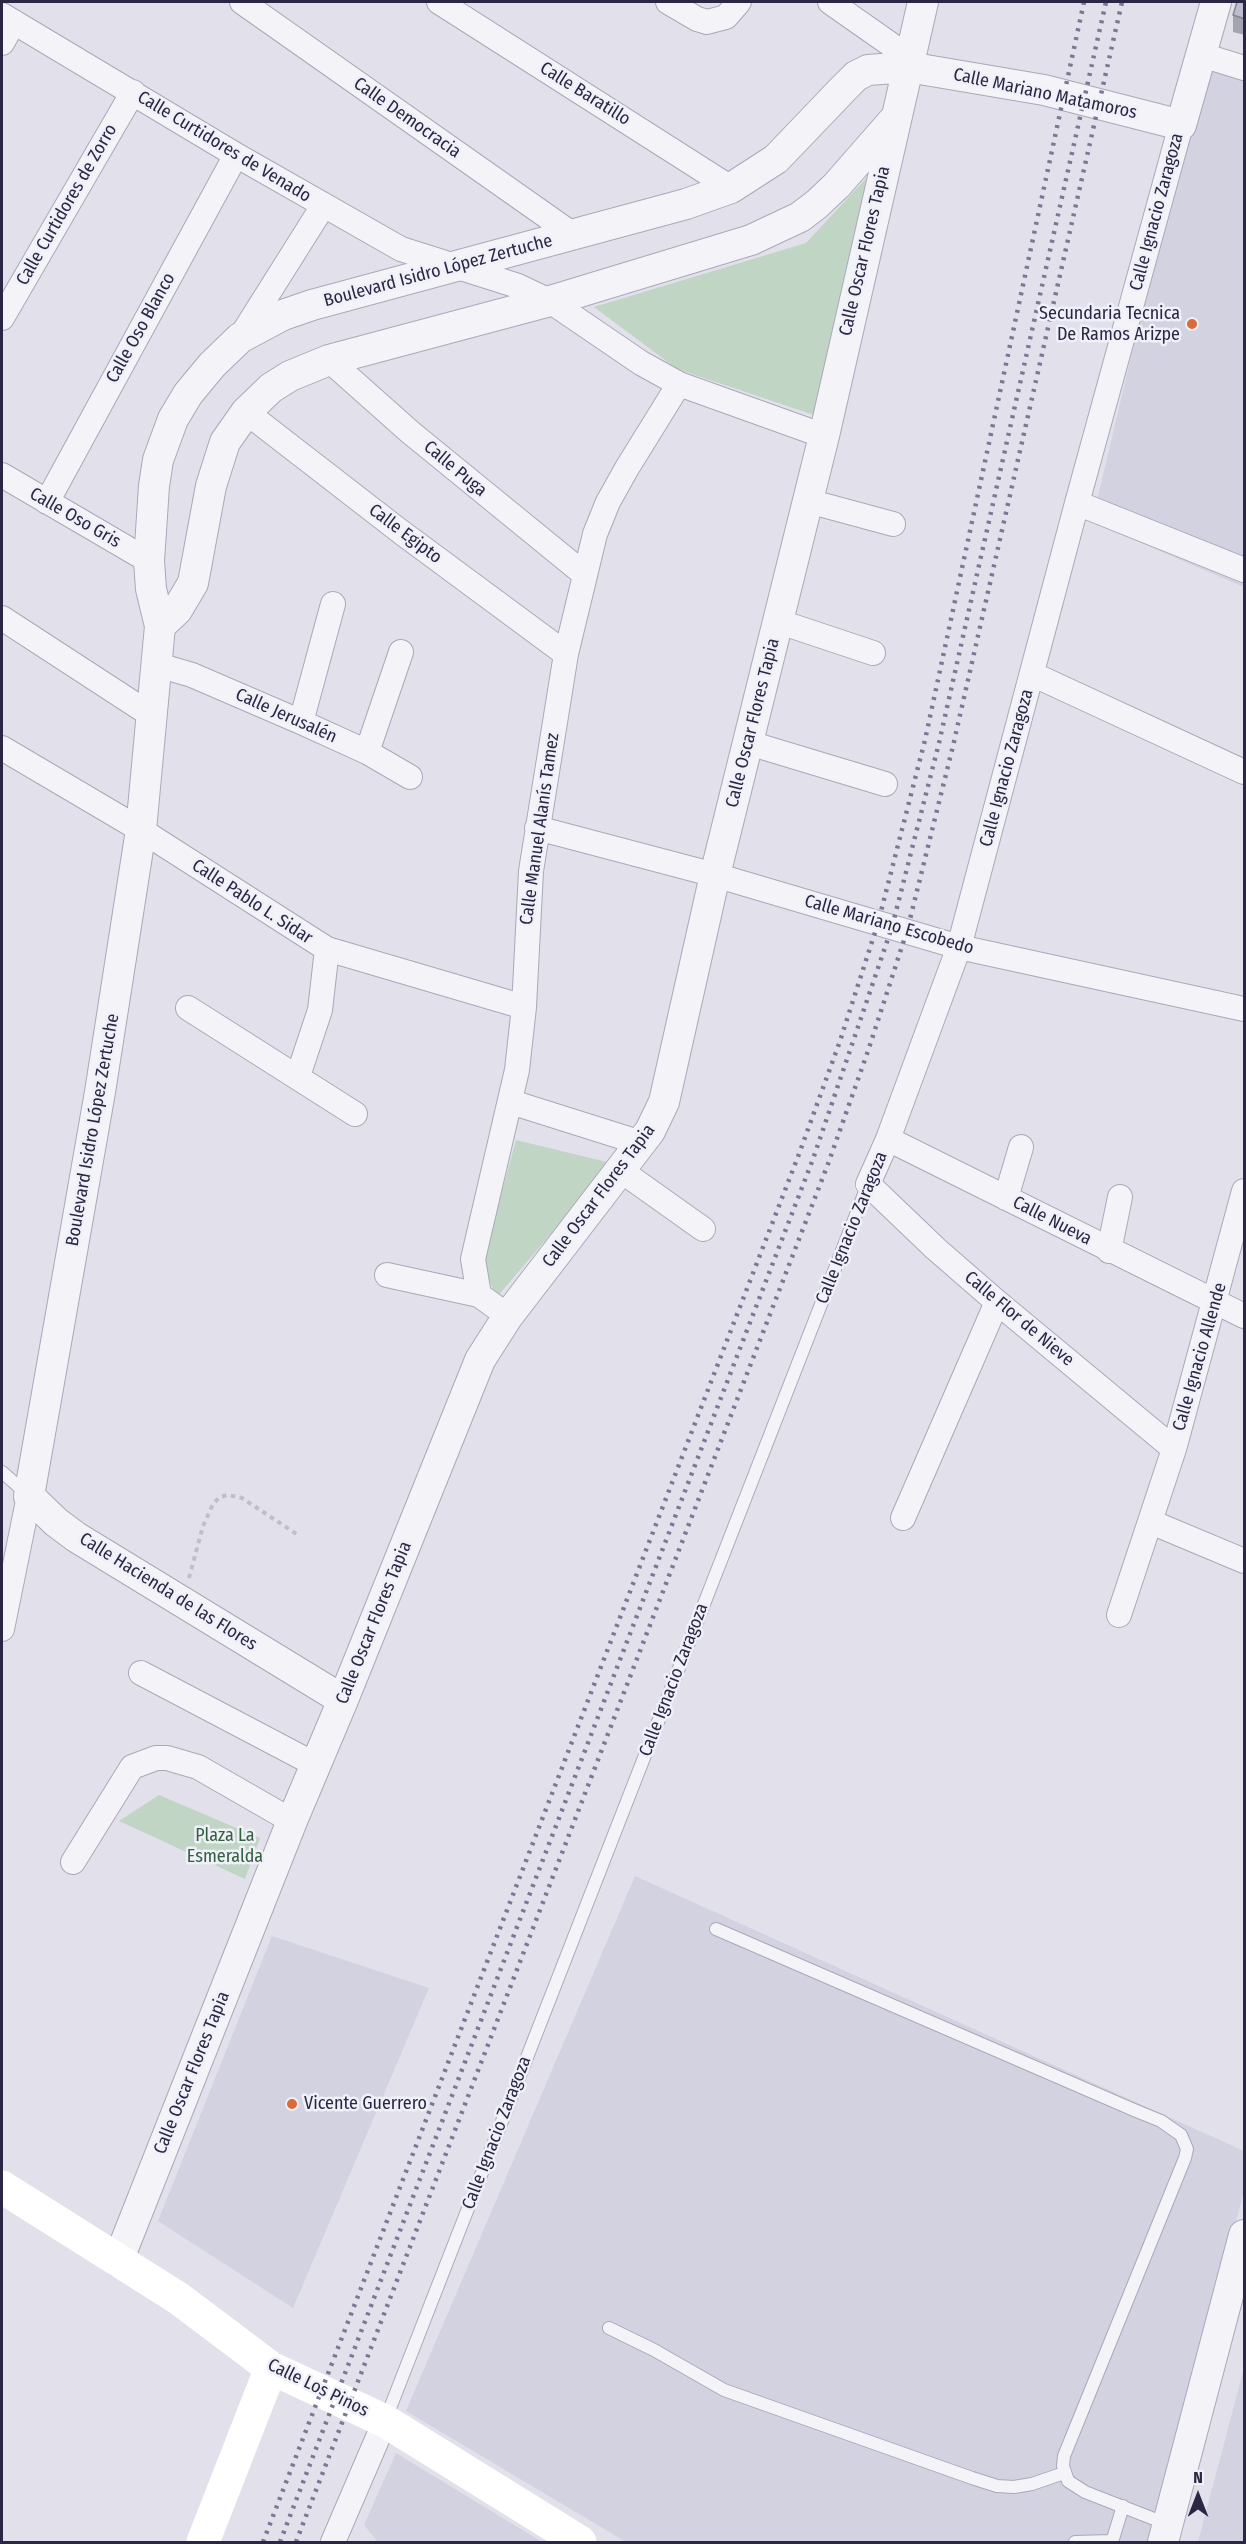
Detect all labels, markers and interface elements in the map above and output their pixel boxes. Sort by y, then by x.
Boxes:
street label: Calle Baratillo [536,58,634,130]
street label: Calle Mariano Matamoros [951,64,1139,124]
street label: Calle Democracia [349,73,465,163]
street label: Calle Curtidores de Venado [133,87,315,207]
street label: Calle Curtidores de Zorro [12,121,122,289]
street label: Calle Ignacio Zaragoza [1126,131,1188,293]
street label: Calle Oscar Flores Tapia [835,164,895,338]
street label: Boulevard Isidro López Zertuche [321,230,555,312]
street label: Calle Oso Blanco [102,269,180,387]
place label: Secundaria Tecnica De Ramos Arizpe [1039,303,1180,346]
marker: Secundaria Tecnica De Ramos Arizpe [1185,317,1199,331]
street label: Calle Puga [419,436,491,502]
street label: Calle Oso Gris [26,483,124,553]
street label: Calle Egipto [364,500,446,568]
street label: Calle Oscar Flores Tapia [722,636,784,810]
street label: Calle Jerusalén [232,684,340,748]
street label: Calle Ignacio Zaragoza [976,687,1038,849]
street label: Calle Manuel Alanís Tamez [516,732,564,926]
street label: Calle Pablo L. Sidar [188,855,316,949]
street label: Calle Mariano Escobedo [802,890,976,960]
street label: Boulevard Isidro López Zertuche [62,1012,124,1248]
street label: Calle Oscar Flores Tapia [538,1120,660,1272]
street label: Calle Ignacio Zaragoza [812,1149,892,1307]
street label: Calle Nueva [1009,1192,1095,1250]
street label: Calle Flor de Nieve [960,1267,1078,1371]
street label: Calle Ignacio Allende [1168,1280,1232,1434]
street label: Calle Hacienda de las Flores [75,1528,261,1656]
street label: Calle Oscar Flores Tapia [331,1538,417,1708]
street label: Calle Ignacio Zaragoza [635,1600,713,1760]
park label: Plaza La Esmeralda [187,1825,263,1868]
street label: Calle Oscar Flores Tapia [149,1988,235,2158]
street label: Calle Ignacio Zaragoza [458,2053,536,2213]
place label: Vicente Guerrero [304,2093,427,2115]
marker: Vicente Guerrero [285,2097,299,2111]
street label: Calle Los Pinos [264,2354,372,2422]
north arrow [1168,2466,1228,2526]
text: N [1193,2468,1203,2487]

